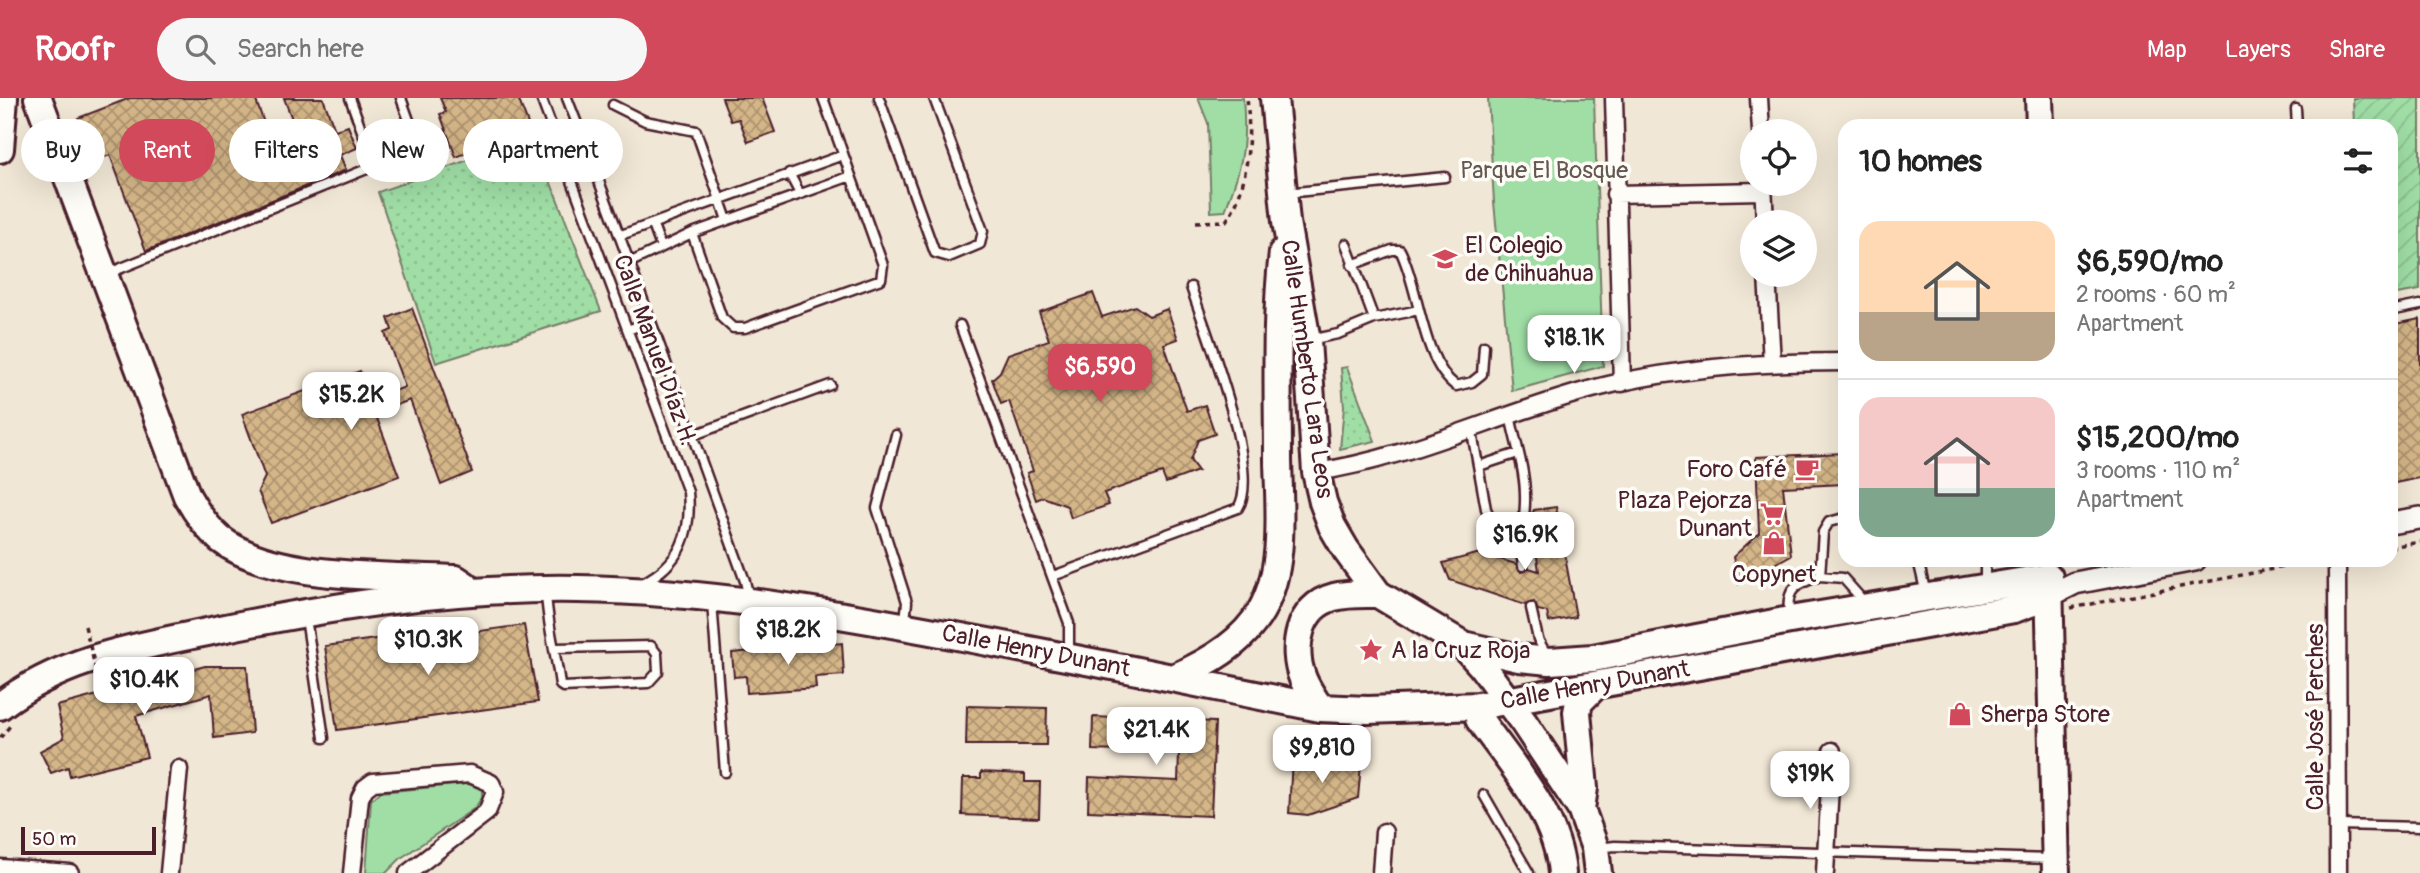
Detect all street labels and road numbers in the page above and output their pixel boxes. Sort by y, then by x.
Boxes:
street label: Calle Humberto Lara Leos [1274,238,1340,500]
street label: Calle Manuel Díaz H. [607,251,703,449]
street label: Calle Henry Dunant [939,619,1133,684]
street label: Calle José Perches [2301,623,2330,811]
street label: Calle Henry Dunant [1498,654,1692,716]

